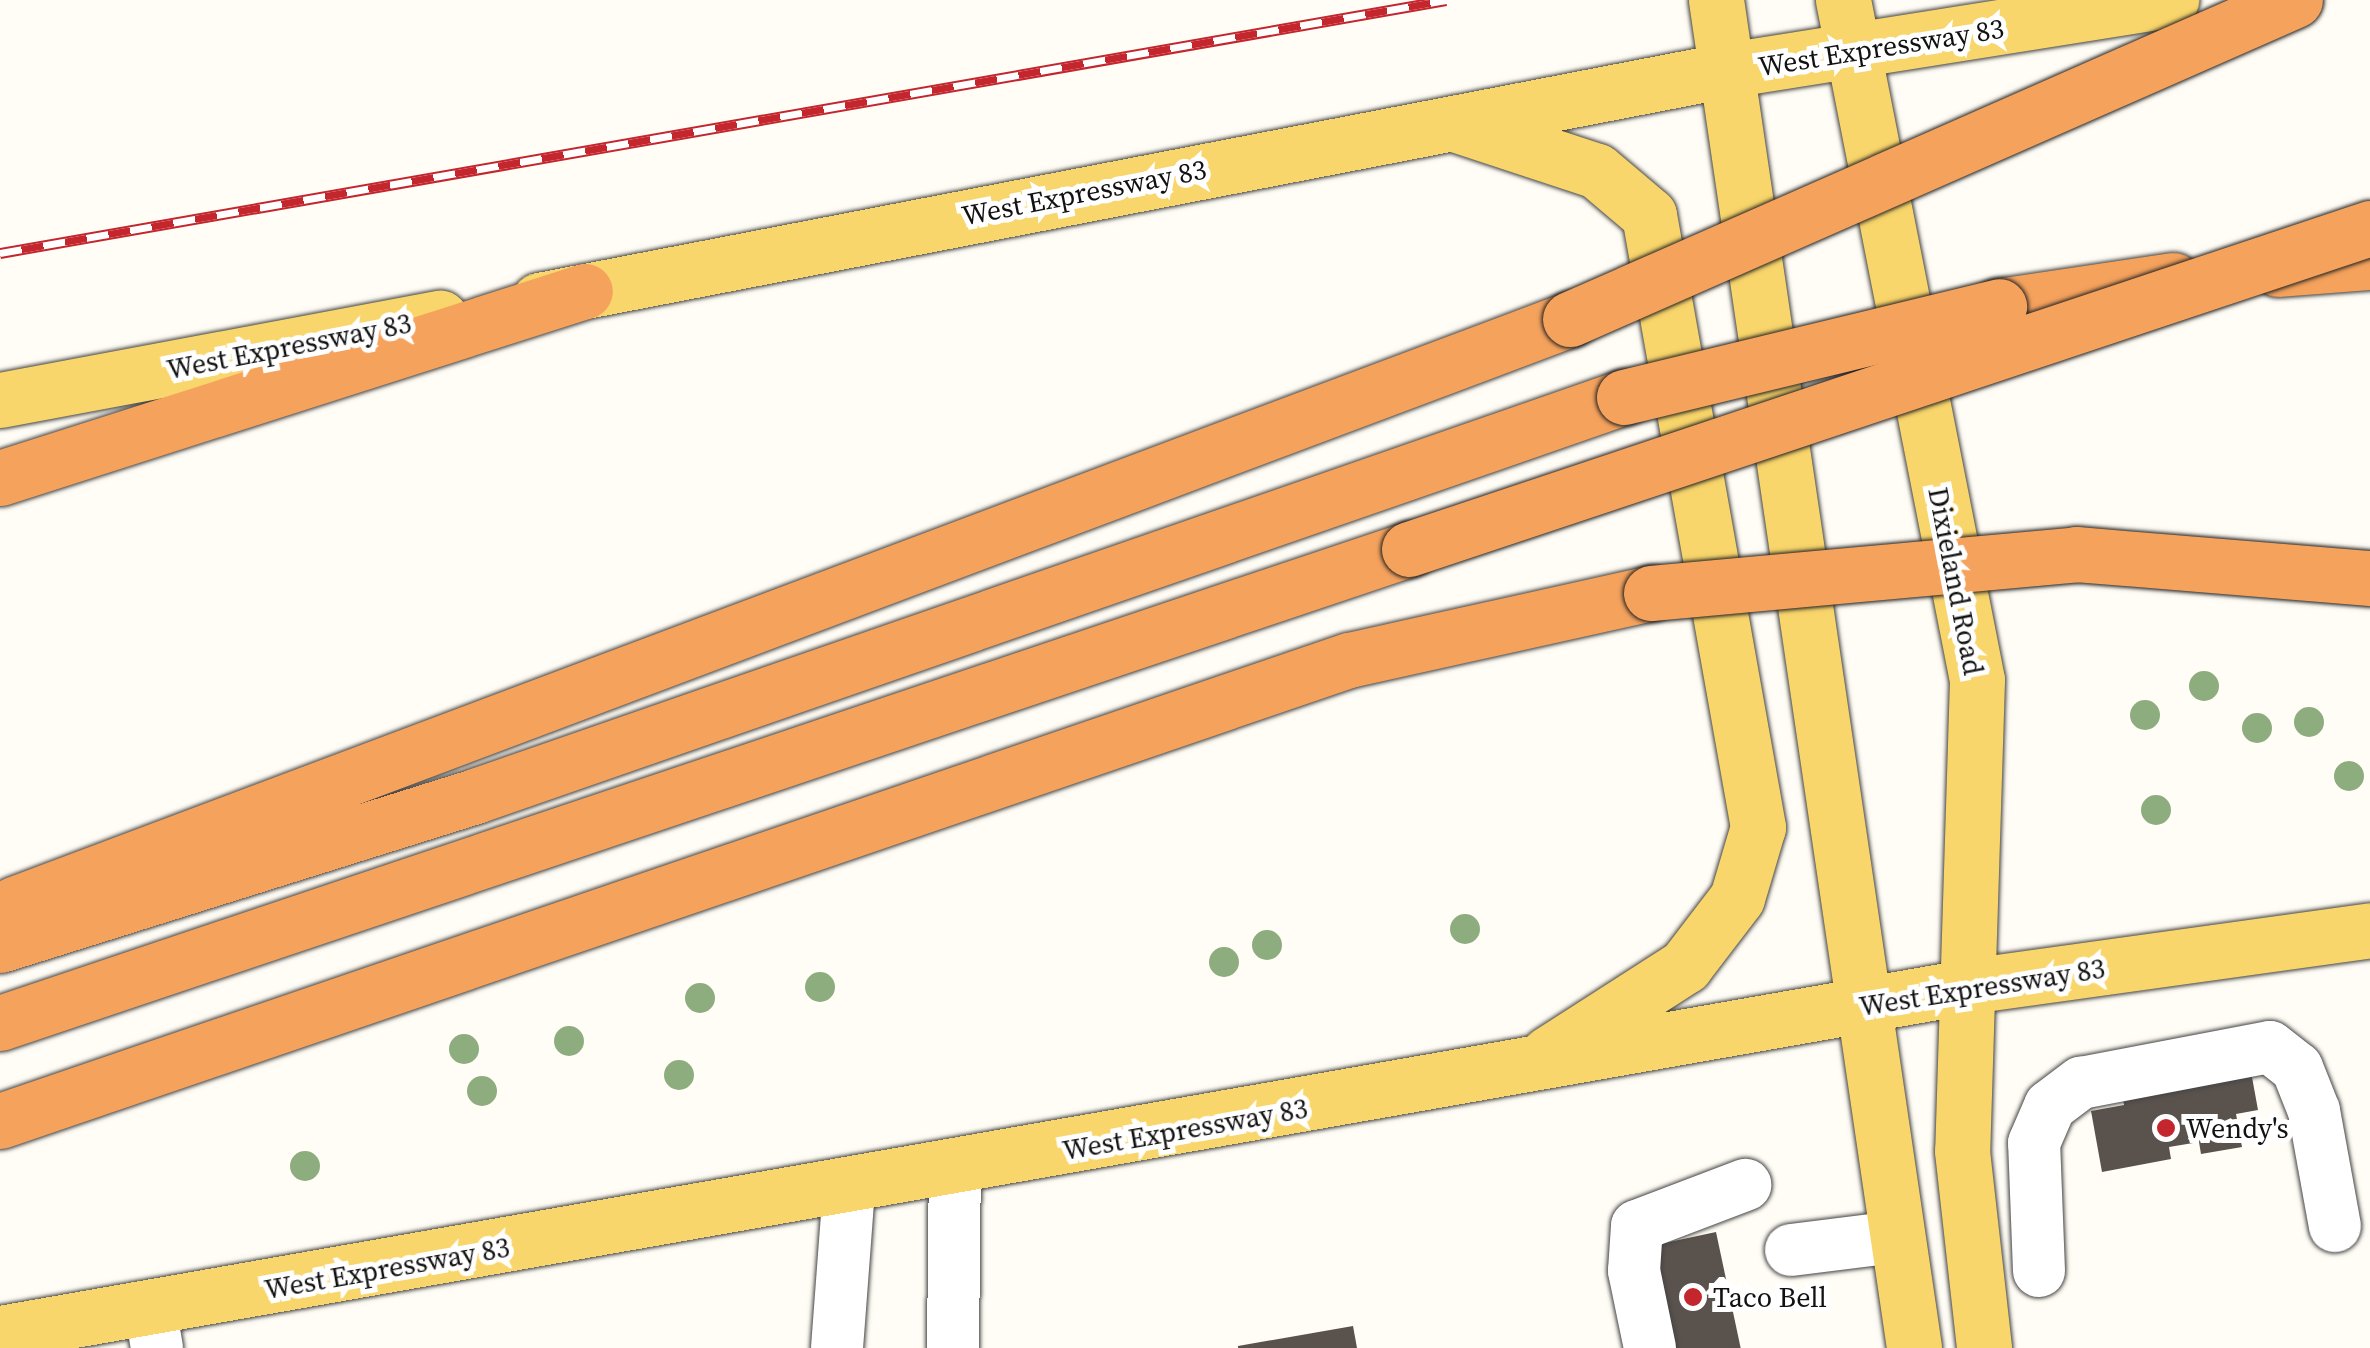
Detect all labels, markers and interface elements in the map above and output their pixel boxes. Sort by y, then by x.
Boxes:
street label: West Expressway 83 [1756,11,2006,83]
street label: West Expressway 83 [959,152,1209,232]
street label: West Expressway 83 [164,306,414,386]
street label: Dixieland Road [1921,484,1991,678]
street label: West Expressway 83 [1857,951,2107,1023]
street label: West Expressway 83 [1060,1091,1310,1167]
place label: Wendy's [2186,1111,2289,1145]
marker: Wendy's [2155,1117,2177,1139]
street label: West Expressway 83 [262,1230,512,1306]
place label: Taco Bell [1713,1280,1827,1314]
marker: Taco Bell [1682,1286,1704,1308]

